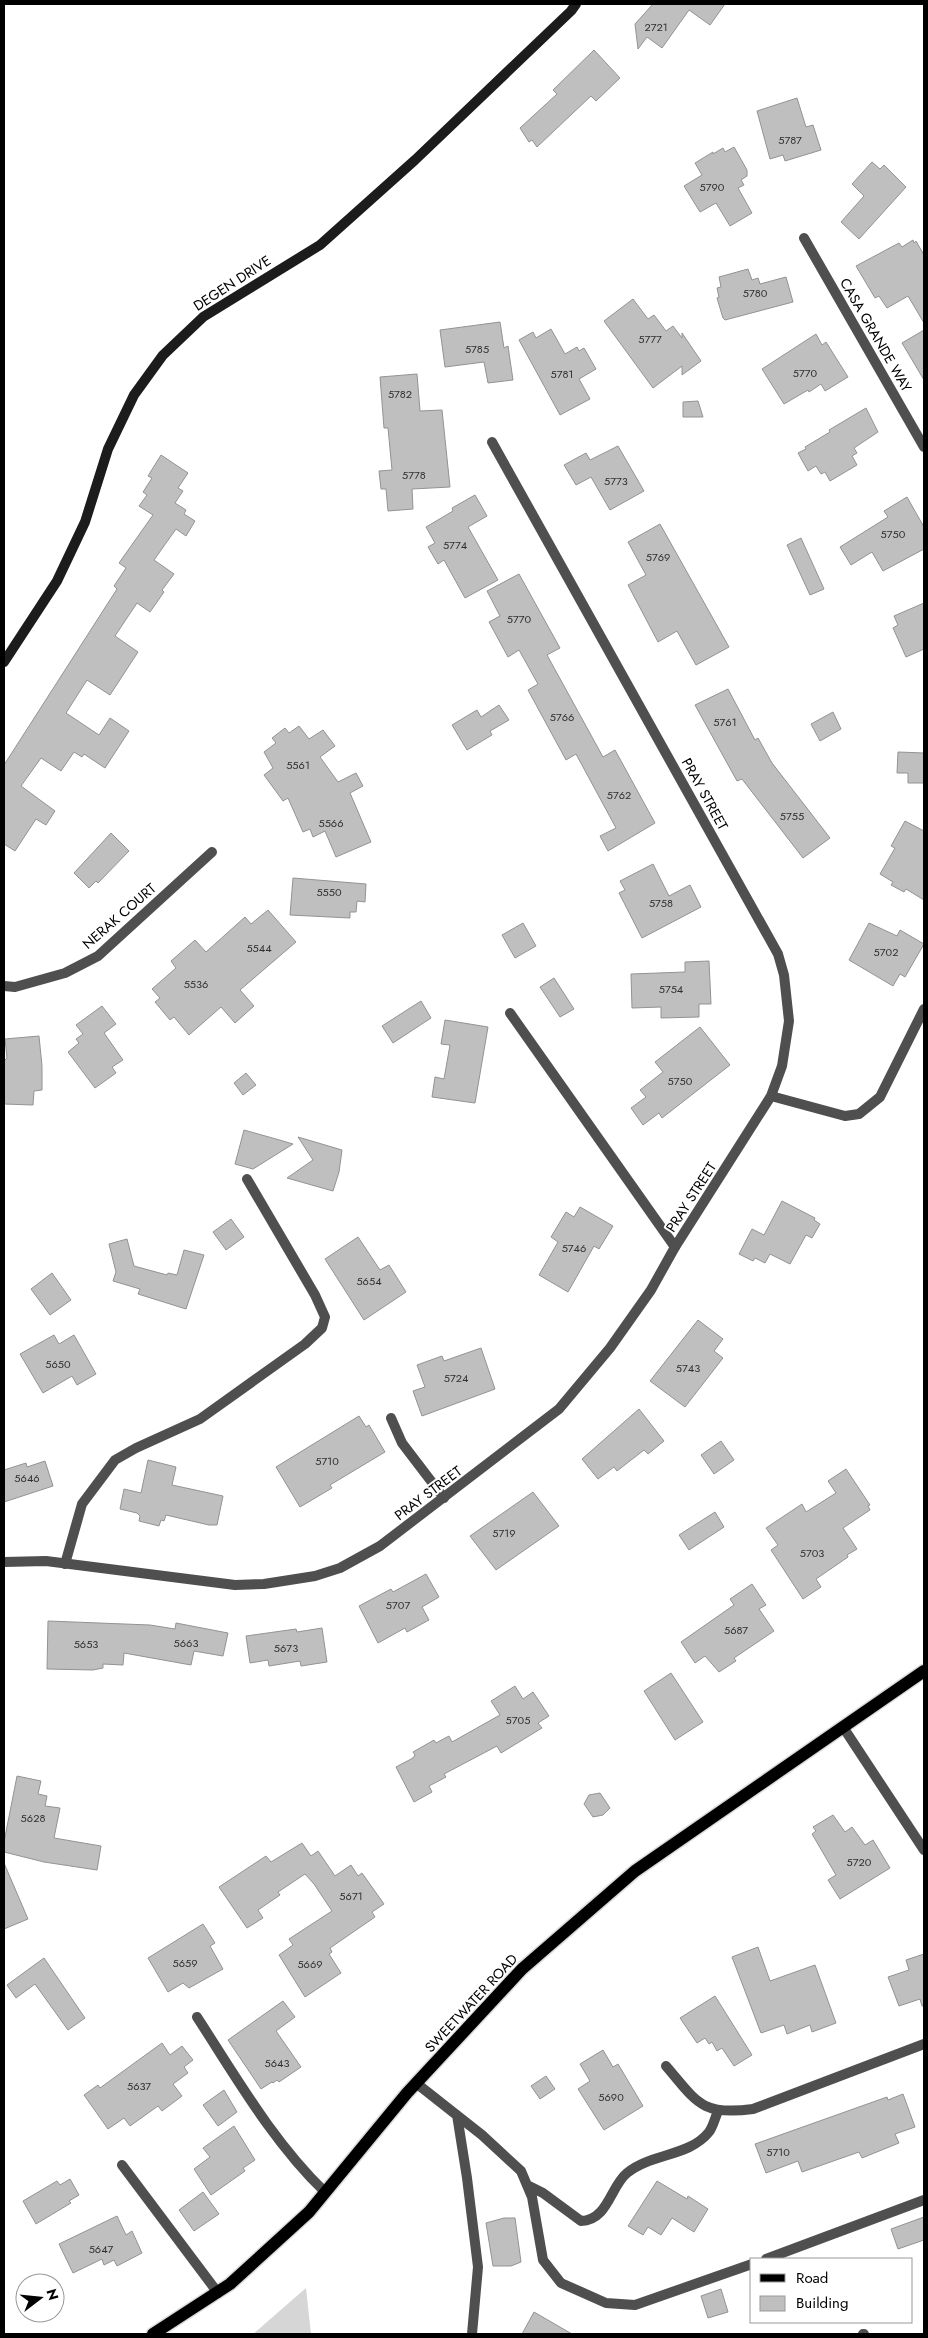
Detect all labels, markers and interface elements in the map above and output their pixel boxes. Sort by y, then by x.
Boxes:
house number: 2721 [644,19,668,35]
house number: 5787 [778,132,802,148]
house number: 5790 [700,179,725,195]
street label: DEGEN DRIVE [189,250,275,316]
street label: CASA GRANDE WAY [835,274,917,396]
house number: 5780 [743,285,768,301]
house number: 5777 [638,331,662,347]
house number: 5785 [465,341,489,357]
house number: 5770 [793,365,818,381]
house number: 5781 [551,366,573,382]
house number: 5782 [388,386,412,402]
house number: 5778 [402,467,426,483]
house number: 5773 [604,473,628,489]
house number: 5750 [881,526,906,542]
house number: 5774 [443,537,468,553]
house number: 5769 [646,549,670,565]
house number: 5770 [507,611,532,627]
house number: 5766 [550,709,574,725]
house number: 5761 [713,714,737,730]
street label: PRAY STREET [677,754,733,834]
house number: 5561 [286,757,310,773]
house number: 5762 [607,787,631,803]
house number: 5755 [780,808,804,824]
house number: 5566 [318,815,344,831]
street label: NERAK COURT [78,878,160,954]
house number: 5550 [316,884,342,900]
house number: 5758 [649,895,673,911]
house number: 5544 [246,940,272,956]
house number: 5702 [874,944,898,960]
house number: 5536 [184,976,208,992]
house number: 5754 [659,981,684,997]
house number: 5750 [668,1073,693,1089]
street label: PRAY STREET [661,1158,721,1236]
house number: 5746 [562,1240,586,1256]
house number: 5654 [356,1273,382,1289]
house number: 5650 [45,1356,71,1372]
house number: 5743 [676,1360,700,1376]
house number: 5724 [444,1370,469,1386]
house number: 5710 [315,1453,339,1469]
street label: PRAY STREET [390,1461,466,1525]
house number: 5646 [14,1470,40,1486]
house number: 5719 [492,1525,516,1541]
house number: 5703 [800,1545,824,1561]
house number: 5707 [386,1597,410,1613]
house number: 5687 [724,1622,748,1638]
house number: 5663 [174,1635,198,1651]
house number: 5653 [74,1636,98,1652]
house number: 5673 [274,1640,298,1656]
house number: 5705 [506,1712,530,1728]
house number: 5628 [21,1810,45,1826]
house number: 5720 [847,1854,872,1870]
house number: 5671 [339,1888,363,1904]
street label: SWEETWATER ROAD [420,1949,522,2057]
house number: 5659 [172,1955,198,1971]
house number: 5669 [297,1956,323,1972]
house number: 5643 [265,2055,289,2071]
house number: 5637 [127,2078,151,2094]
house number: 5690 [598,2089,624,2105]
house number: 5710 [766,2144,790,2160]
house number: 5647 [89,2241,114,2257]
legend [750,2258,913,2323]
text: Road [796,2267,828,2289]
north arrow [15,2273,65,2323]
text: N [41,2286,64,2303]
text: Building [796,2292,848,2314]

